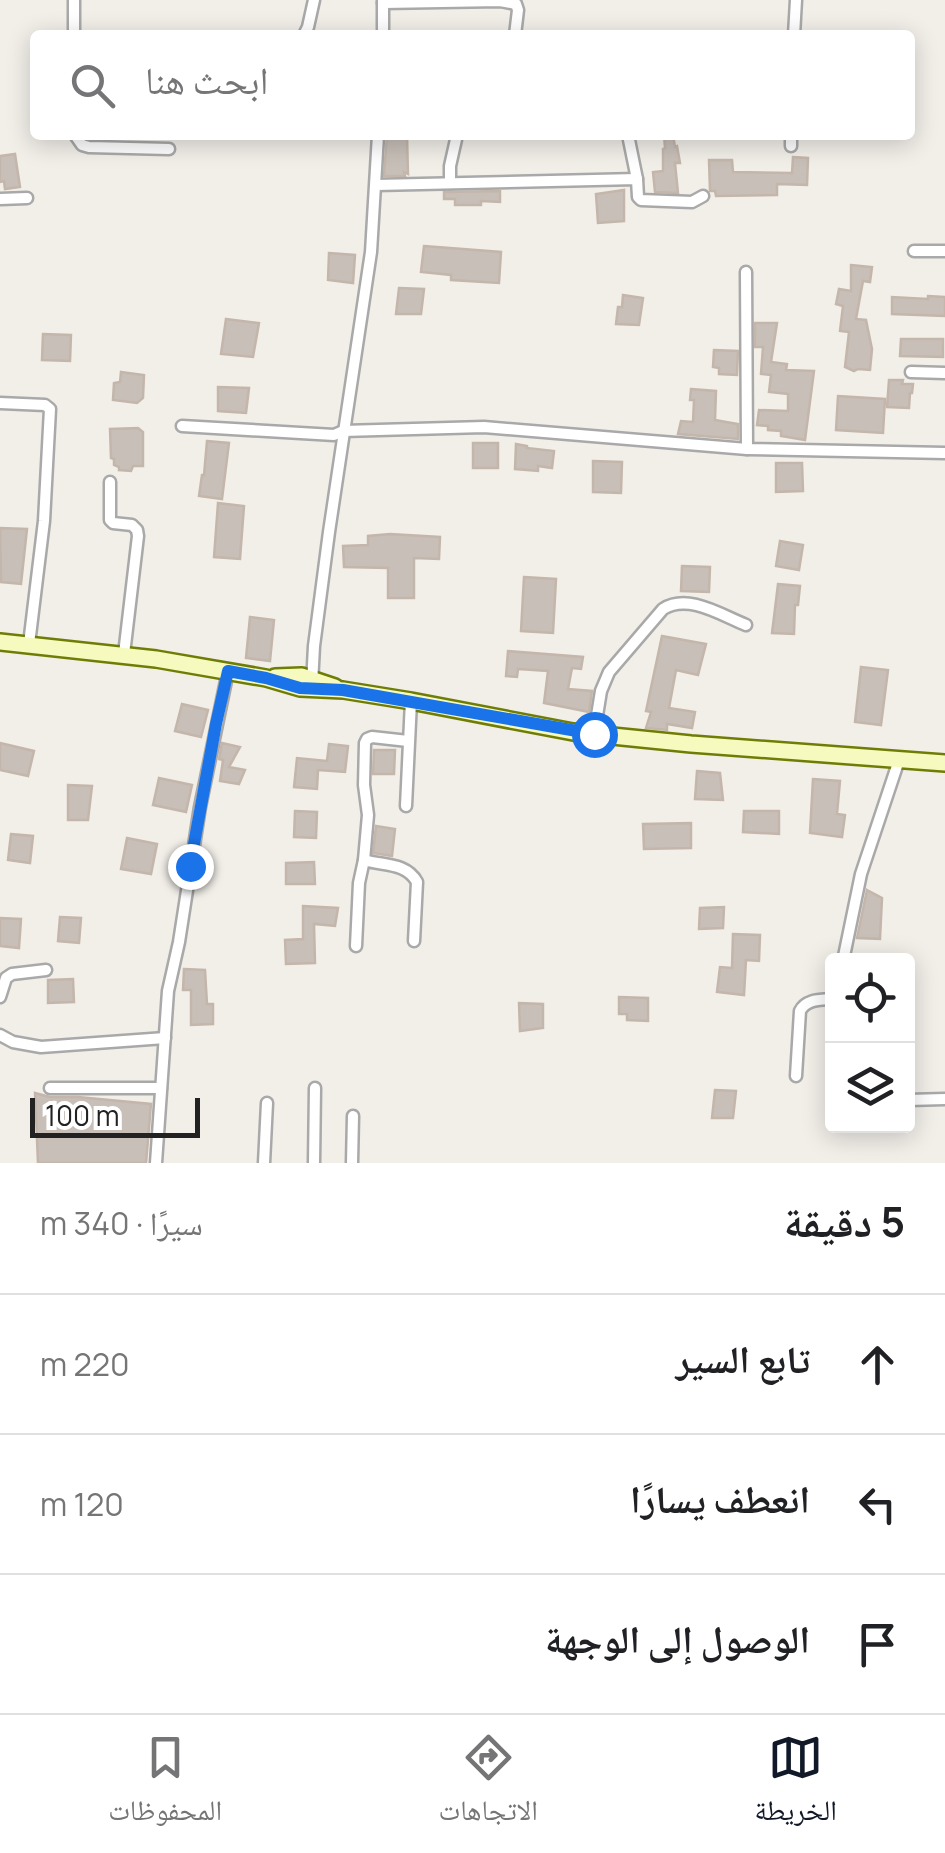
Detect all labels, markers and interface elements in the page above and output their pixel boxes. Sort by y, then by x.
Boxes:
search box [30,30,915,140]
text: ابحث هنا [145,53,268,105]
icon: search [65,58,120,113]
route start [572,712,618,758]
route end [168,844,214,890]
map controls [825,953,915,1133]
button: locate [825,953,915,1043]
button: layers [825,1043,915,1133]
scale bar [30,1093,200,1138]
text: 100 m [45,1096,119,1134]
text: 5 دقيقة [784,1192,905,1250]
text: سيرًا · 340 m [40,1201,203,1245]
text: تابع السير [676,1332,810,1384]
icon: ahead [850,1337,905,1392]
text: 220 m [40,1342,130,1386]
text: انعطف يسارًا [630,1472,810,1524]
icon: left [850,1477,905,1532]
text: 120 m [40,1482,124,1526]
text: الوصول إلى الوجهة [545,1612,810,1664]
icon: arrive [850,1617,905,1672]
tab: المحفوظات [108,1730,222,1838]
tab: الاتجاهات [439,1730,538,1838]
tab: الخريطة [754,1730,837,1838]

